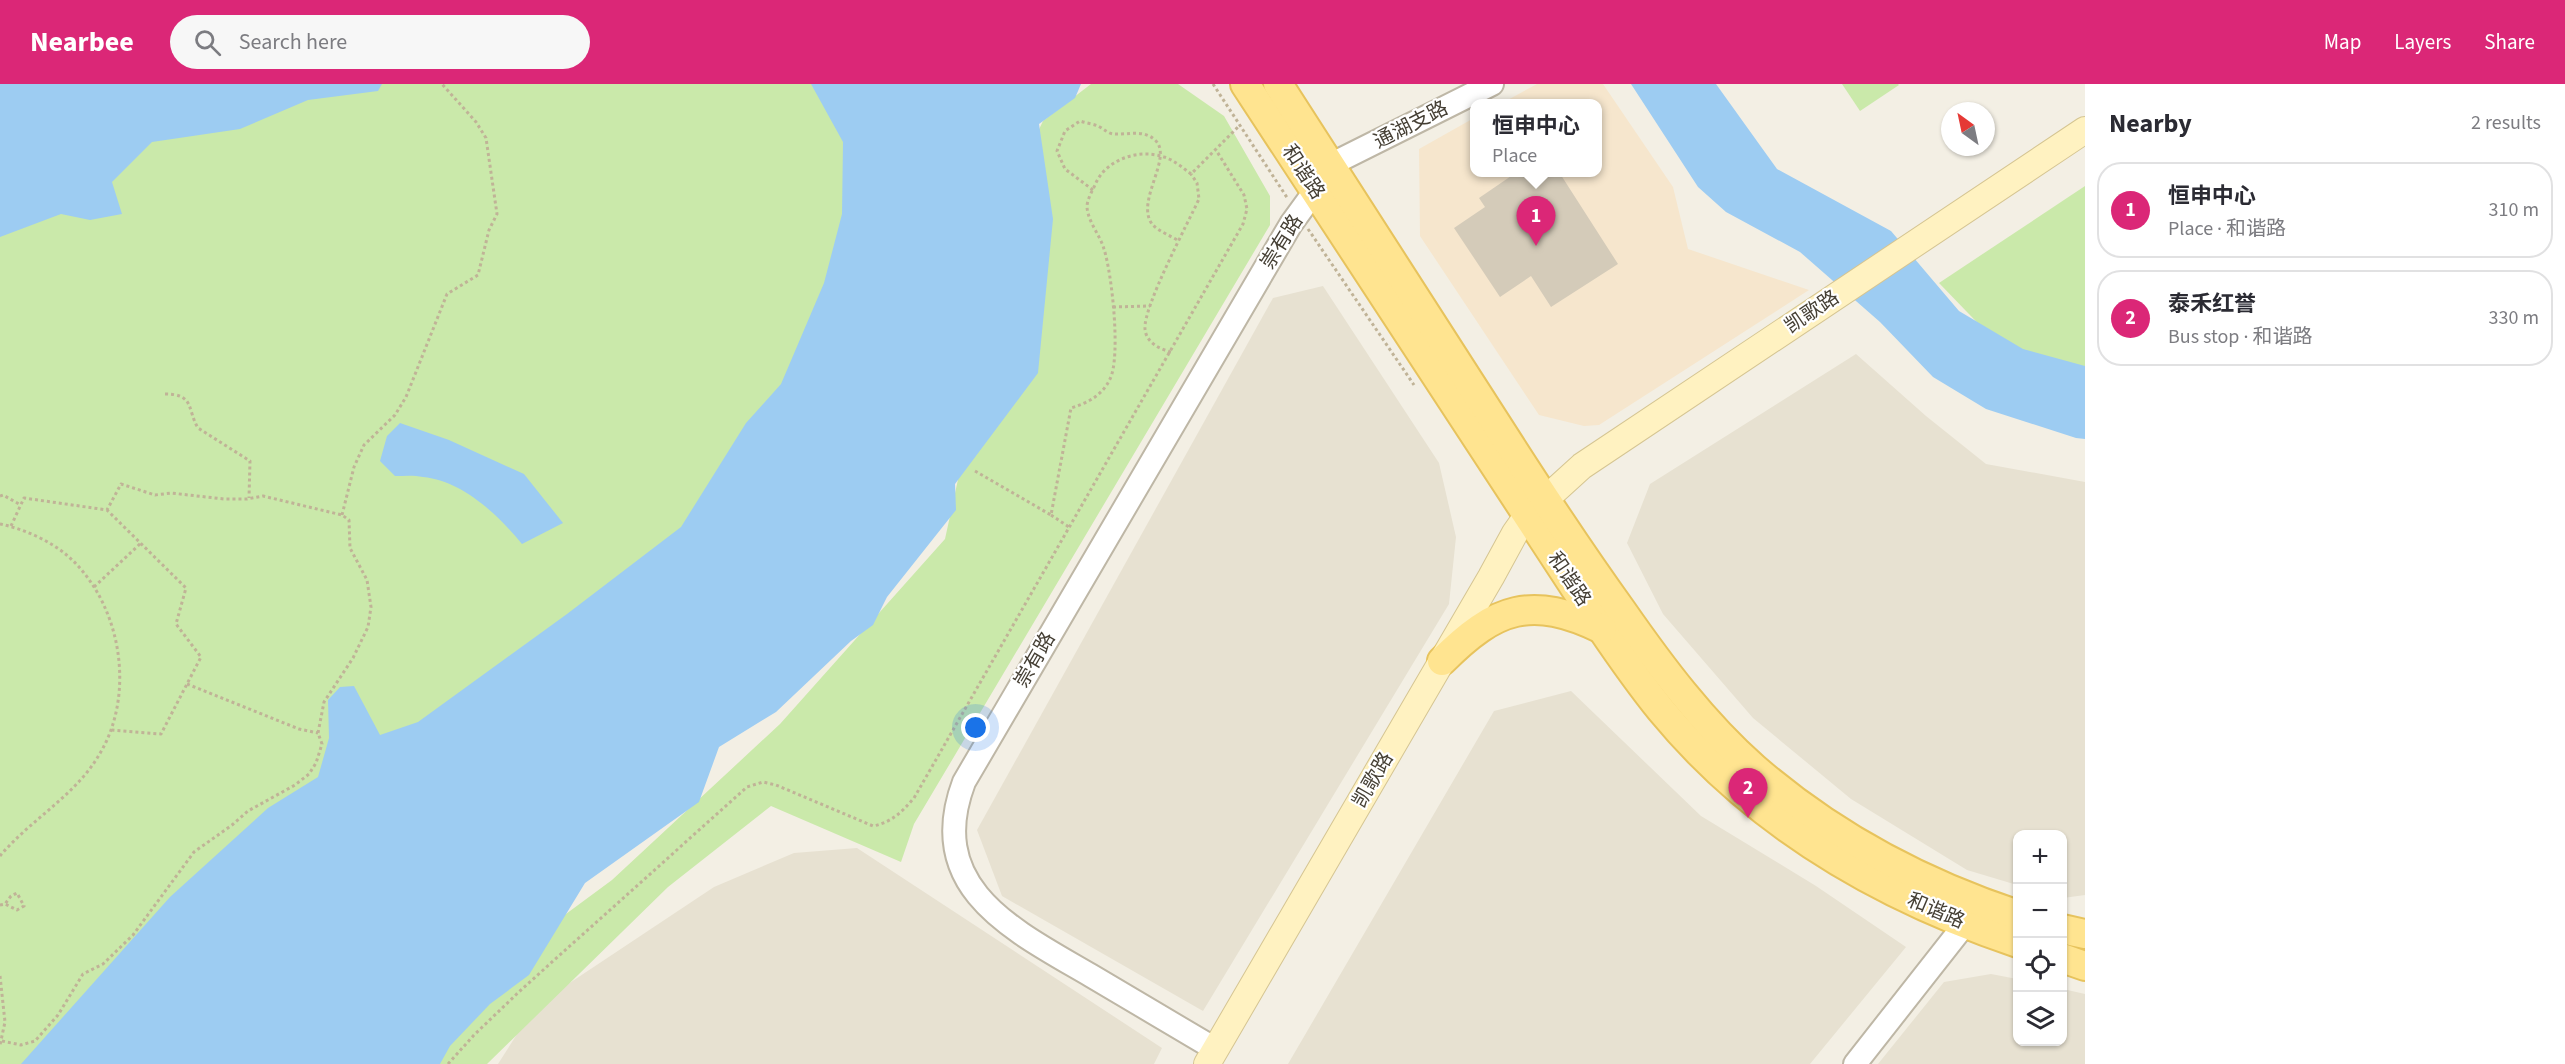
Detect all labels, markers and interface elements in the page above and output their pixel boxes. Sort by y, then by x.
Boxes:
search box [170,15,590,69]
text: Nearbee [30,22,134,62]
icon: search [191,26,224,59]
text: Search here [239,26,347,58]
text: Map [2324,27,2361,57]
text: Layers [2394,27,2451,57]
text: Share [2484,27,2535,57]
street label: 通湖支路 [1369,94,1453,156]
popup [1470,99,1602,177]
north arrow [1941,102,1995,156]
text: Nearby [2109,105,2192,142]
text: 2 results [2471,109,2541,137]
text: 恒申中心 [1492,110,1580,142]
street label: 和谐路 [1275,139,1331,205]
text: Place [1492,142,1537,170]
text: 恒申中心 [2168,180,2256,212]
pin: 1 [1516,196,1556,246]
text: 1 [2125,196,2136,224]
text: 310 m [2489,196,2539,224]
street label: 崇有路 [1254,209,1310,275]
text: Place · 和谐路 [2168,215,2286,243]
street label: 凯歌路 [1779,284,1845,340]
text: 泰禾红誉 [2168,288,2256,320]
text: 2 [2125,304,2136,332]
text: 330 m [2489,304,2539,332]
text: Bus stop · 和谐路 [2168,323,2312,351]
street label: 和谐路 [1541,546,1597,612]
street label: 崇有路 [1008,627,1062,693]
your location [961,713,990,742]
street label: 凯歌路 [1346,747,1400,813]
pin: 2 [1728,768,1768,818]
map controls [2013,830,2067,1046]
button: + [2013,830,2067,884]
button: − [2013,884,2067,938]
street label: 和谐路 [1903,886,1969,936]
button: locate [2013,938,2067,992]
button: layers [2013,992,2067,1046]

